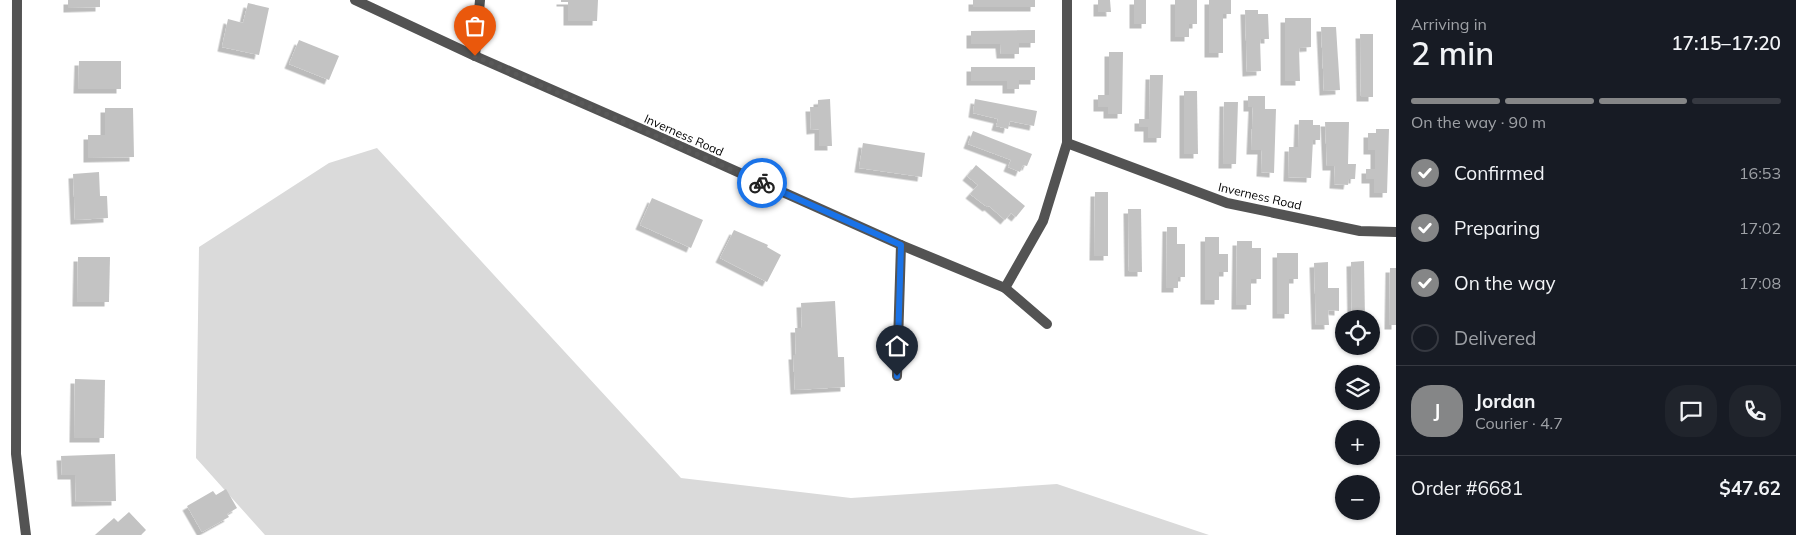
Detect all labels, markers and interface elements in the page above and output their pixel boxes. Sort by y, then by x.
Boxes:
pin [454,5,496,56]
icon: bag [461,12,489,40]
text: Arriving in [1411,14,1487,34]
text: 17:15–17:20 [1671,31,1781,55]
text: 2 min [1411,33,1494,73]
street label: Inverness Road [642,111,726,159]
text: On the way · 90 m [1411,112,1546,132]
courier [737,158,787,208]
icon: check [1411,159,1439,187]
text: Confirmed [1454,161,1545,185]
text: 16:53 [1739,163,1781,183]
icon: bike [748,169,776,197]
street label: Inverness Road [1217,179,1303,213]
icon: check [1411,214,1439,242]
text: Preparing [1454,216,1540,240]
text: 17:02 [1739,218,1781,238]
icon: check [1411,269,1439,297]
text: On the way [1454,271,1556,295]
text: 17:08 [1739,273,1781,293]
map controls [1335,310,1380,520]
button: locate [1335,310,1380,355]
pin [876,325,918,376]
text: Delivered [1454,326,1536,350]
icon: home [883,332,911,360]
button: layers [1335,365,1380,410]
button: chat [1665,385,1717,437]
button: phone [1729,385,1781,437]
text: Jordan [1475,389,1535,413]
text: J [1434,399,1440,423]
text: Courier · 4.7 [1475,413,1563,433]
button: + [1335,420,1380,465]
button: − [1335,475,1380,520]
text: Order #6681 [1411,476,1523,500]
text: $47.62 [1719,476,1781,500]

